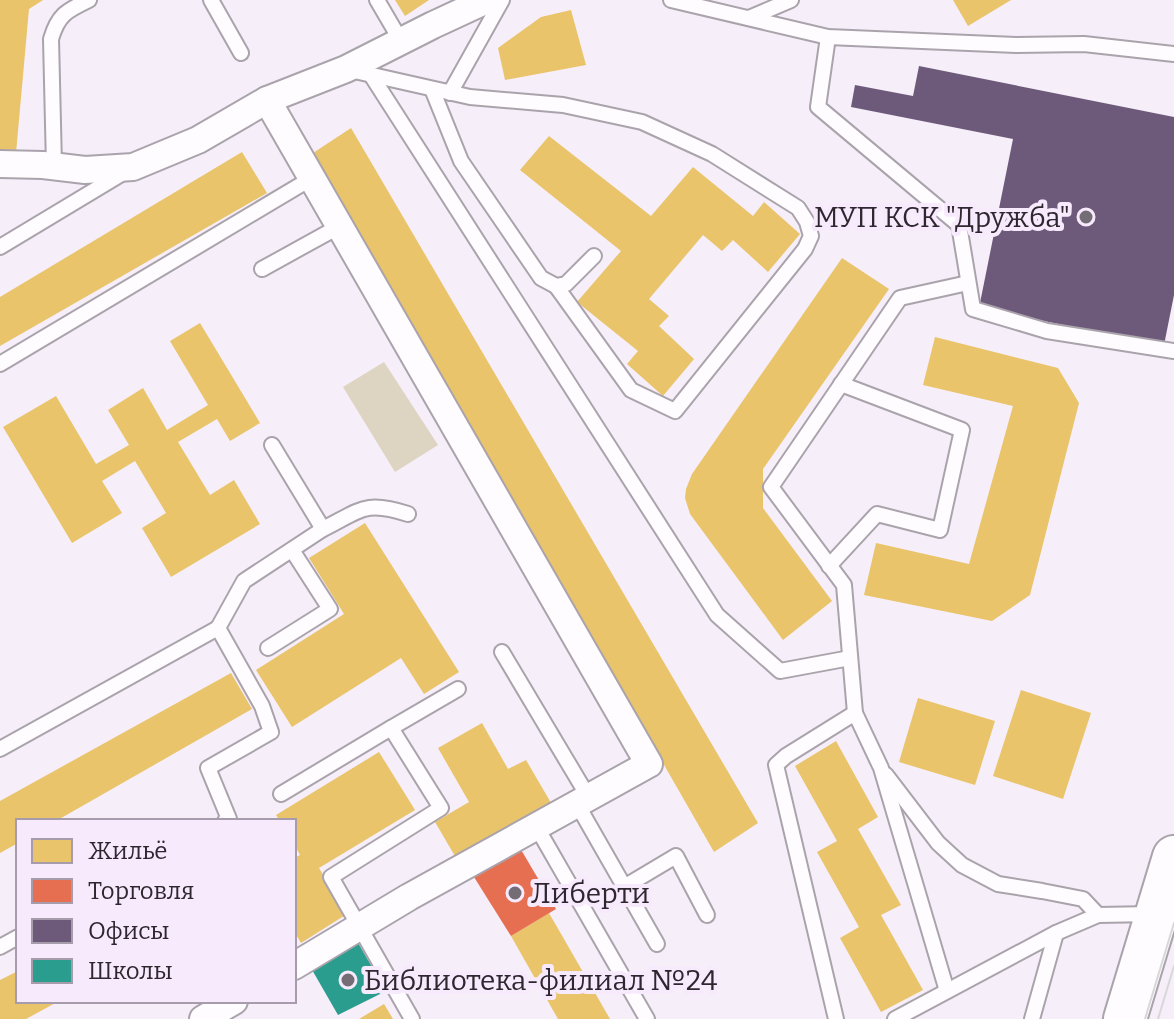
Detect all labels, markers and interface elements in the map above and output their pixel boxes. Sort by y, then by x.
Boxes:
place label: МУП КСК "Дружба" [814,201,1070,234]
marker: МУП КСК "Дружба" [1077,208,1095,226]
legend [16,819,296,1003]
text: Жильё [88,837,167,865]
text: Торговля [88,877,194,905]
place label: Либерти [531,877,650,910]
marker: Либерти [506,884,524,902]
text: Офисы [88,917,169,945]
text: Школы [88,957,173,985]
place label: Библиотека-филиал №24 [364,964,717,997]
marker: Библиотека-филиал №24 [339,971,357,989]

